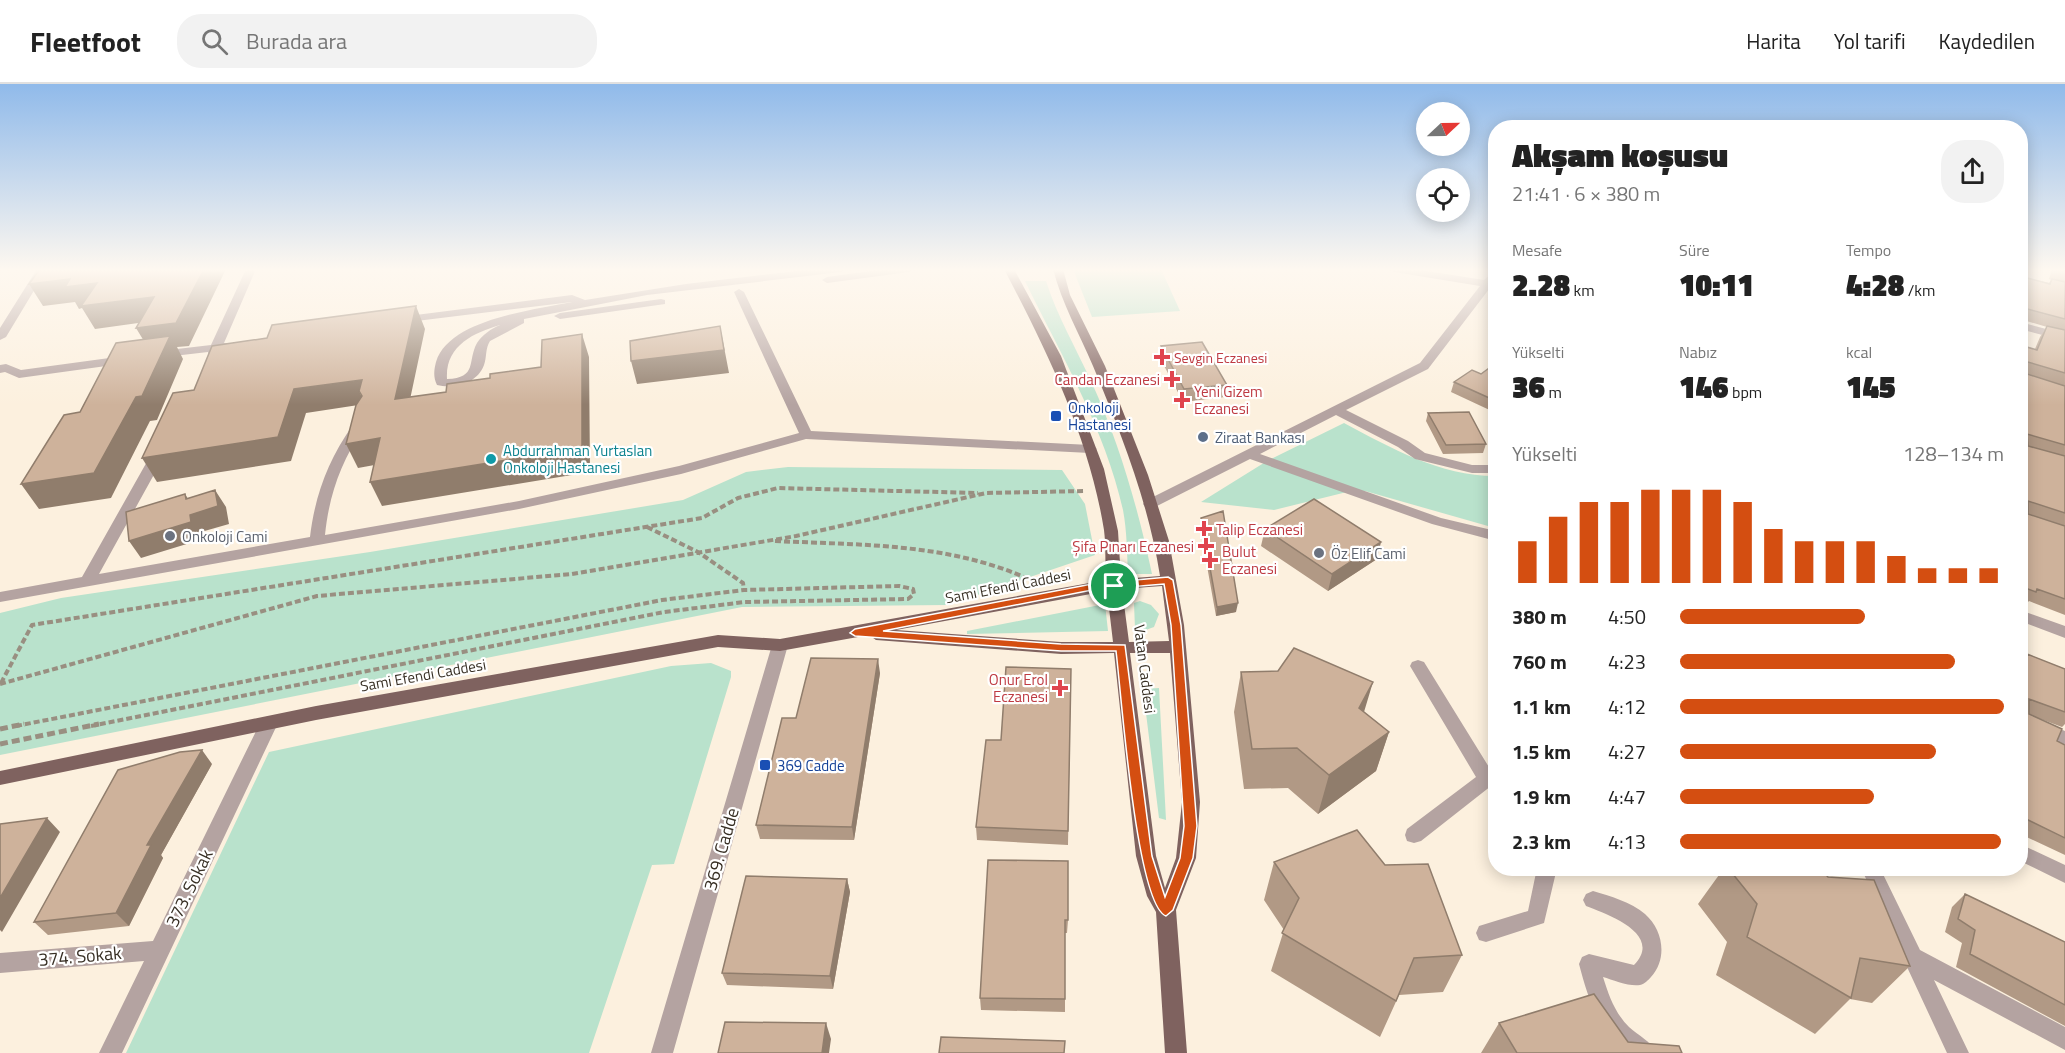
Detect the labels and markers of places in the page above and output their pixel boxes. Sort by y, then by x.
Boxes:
place label: Sevgin Eczanesi [1174,347,1267,368]
marker: Sevgin Eczanesi [1155,350,1169,364]
place label: Candan Eczanesi [1055,368,1160,391]
marker: Candan Eczanesi [1165,372,1179,386]
place label: Yeni Gizem Eczanesi [1194,380,1263,420]
marker: Yeni Gizem Eczanesi [1175,393,1189,407]
place label: Onkoloji Hastanesi [1068,396,1131,436]
marker: Onkoloji Hastanesi [1049,409,1063,423]
place label: Ziraat Bankası [1215,426,1305,449]
marker: Ziraat Bankası [1196,430,1210,444]
place label: Abdurrahman Yurtaslan Onkoloji Hastanesi [503,439,652,479]
marker: Abdurrahman Yurtaslan Onkoloji Hastanesi [484,452,498,466]
place label: Talip Eczanesi [1216,518,1303,541]
marker: Talip Eczanesi [1197,522,1211,536]
place label: Onkoloji Cami [182,525,268,548]
marker: Onkoloji Cami [163,529,177,543]
place label: Şifa Pınarı Eczanesi [1072,535,1194,558]
marker: Şifa Pınarı Eczanesi [1199,539,1213,553]
place label: Bulut Eczanesi [1222,540,1277,580]
place label: Öz Elif Cami [1331,542,1406,565]
marker: Öz Elif Cami [1312,546,1326,560]
marker: Bulut Eczanesi [1203,553,1217,567]
pin [1088,560,1139,611]
place label: Onur Erol Eczanesi [989,668,1048,708]
marker: Onur Erol Eczanesi [1053,681,1067,695]
place label: 369 Cadde [777,754,845,777]
marker: 369 Cadde [758,758,772,772]

